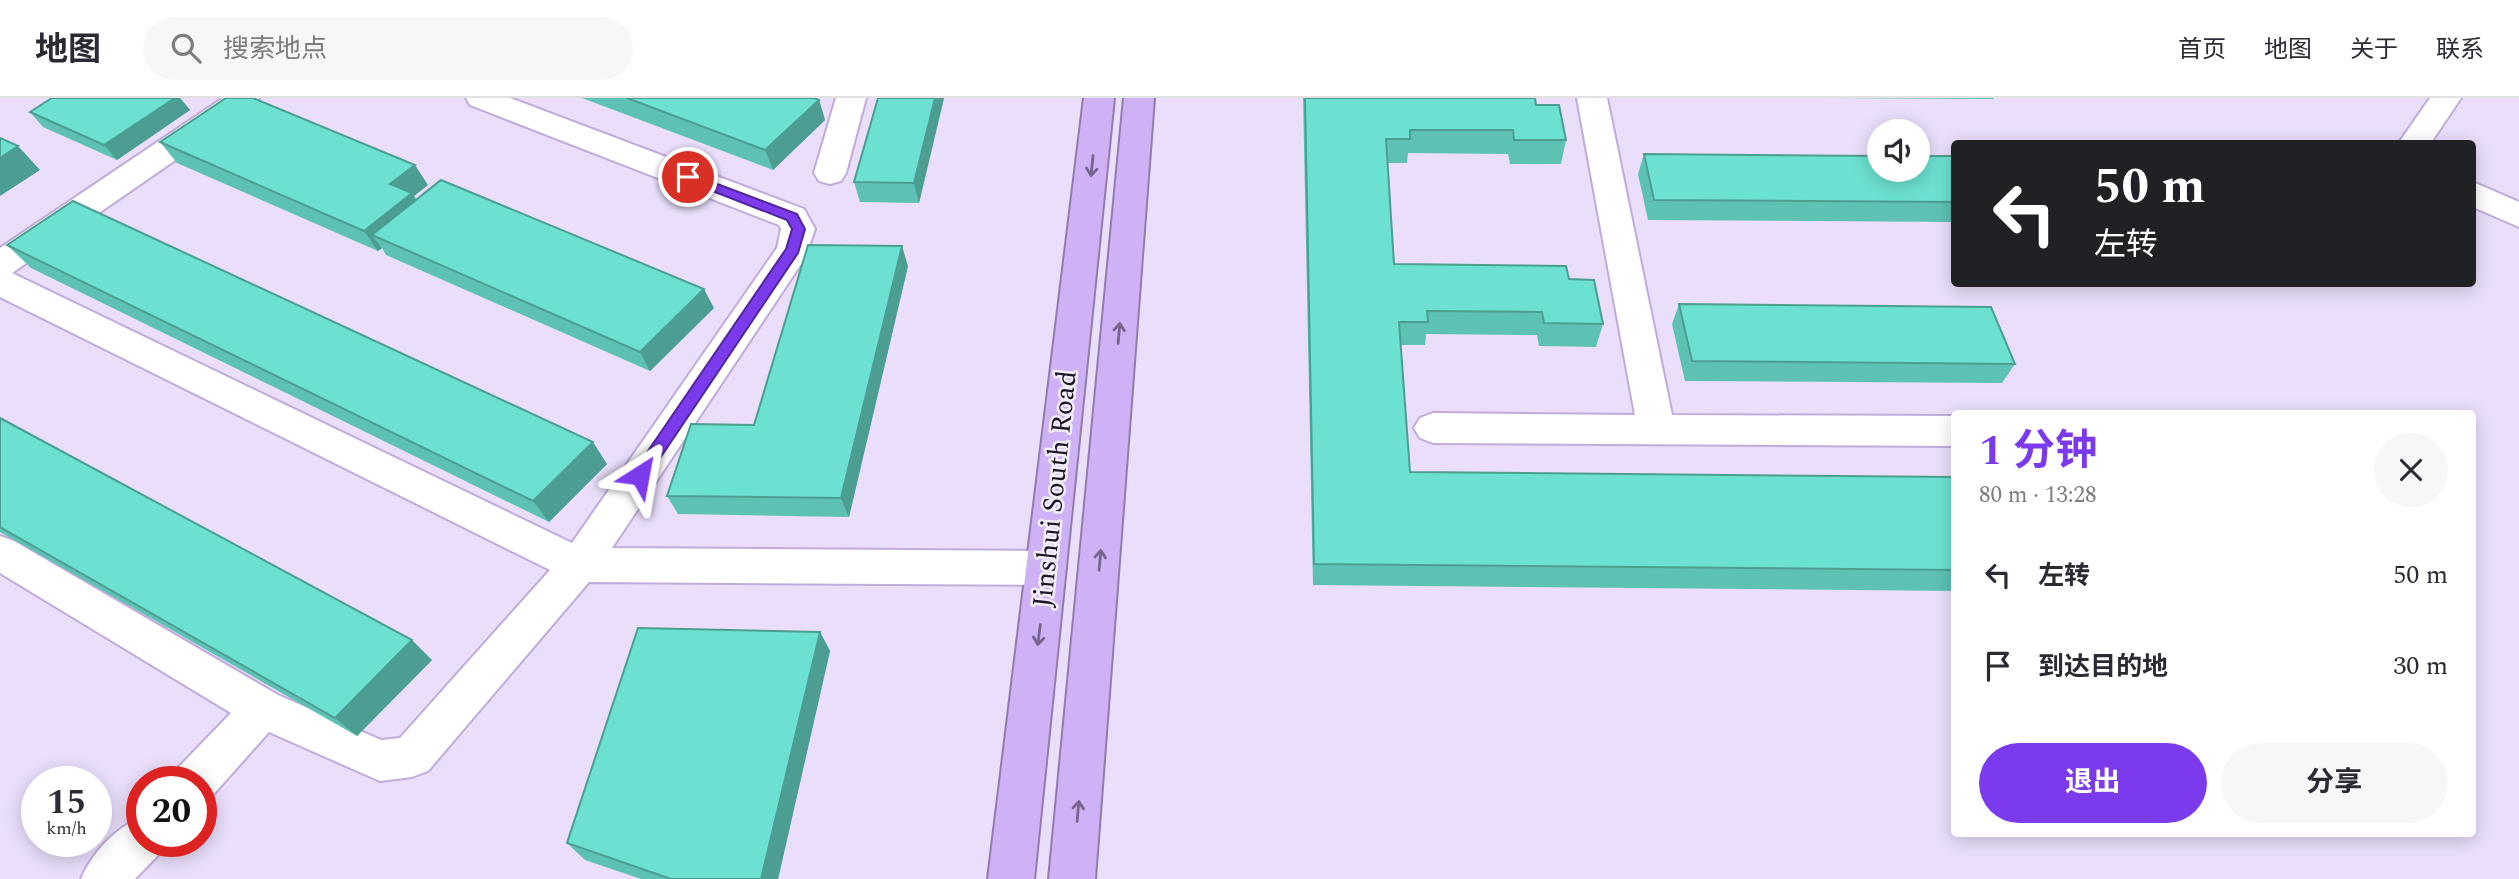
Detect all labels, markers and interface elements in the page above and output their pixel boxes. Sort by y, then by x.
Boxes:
search box [143,17,633,80]
text: 地图 [35,25,101,75]
icon: search [167,29,205,67]
text: 搜索地点 [223,29,327,69]
text: 首页 [2178,32,2226,68]
text: 地图 [2264,32,2312,68]
text: 关于 [2350,32,2398,68]
text: 联系 [2436,32,2484,68]
map controls [1867,119,1930,182]
button: sound [1867,119,1930,182]
pin [658,147,718,207]
text: 50 m [2094,150,2205,225]
one-way arrow [1085,154,1098,177]
icon: arrive [669,158,707,196]
icon: left [1979,168,2070,259]
text: 左转 [2094,221,2158,270]
one-way arrow [1113,322,1126,345]
street label: Jinshui South Road [1021,368,1089,610]
text: 1 分钟 [1979,420,2097,483]
button: close [2374,433,2448,507]
position arrow [603,438,677,512]
text: 80 m · 13:28 [1979,478,2097,513]
one-way arrow [1094,549,1107,572]
text: 50 m [2393,555,2448,595]
icon: left [1979,556,2017,594]
text: 左转 [2038,556,2090,596]
one-way arrow [1032,624,1045,646]
text: 30 m [2393,646,2448,686]
icon: arrive [1979,647,2017,685]
text: 到达目的地 [2038,647,2168,687]
button: 退出 [1979,743,2207,823]
button: 分享 [2221,743,2448,823]
speed limit sign: 20 [126,766,217,857]
text: 15 [47,776,86,829]
one-way arrow [1072,800,1085,823]
text: km/h [46,815,87,842]

